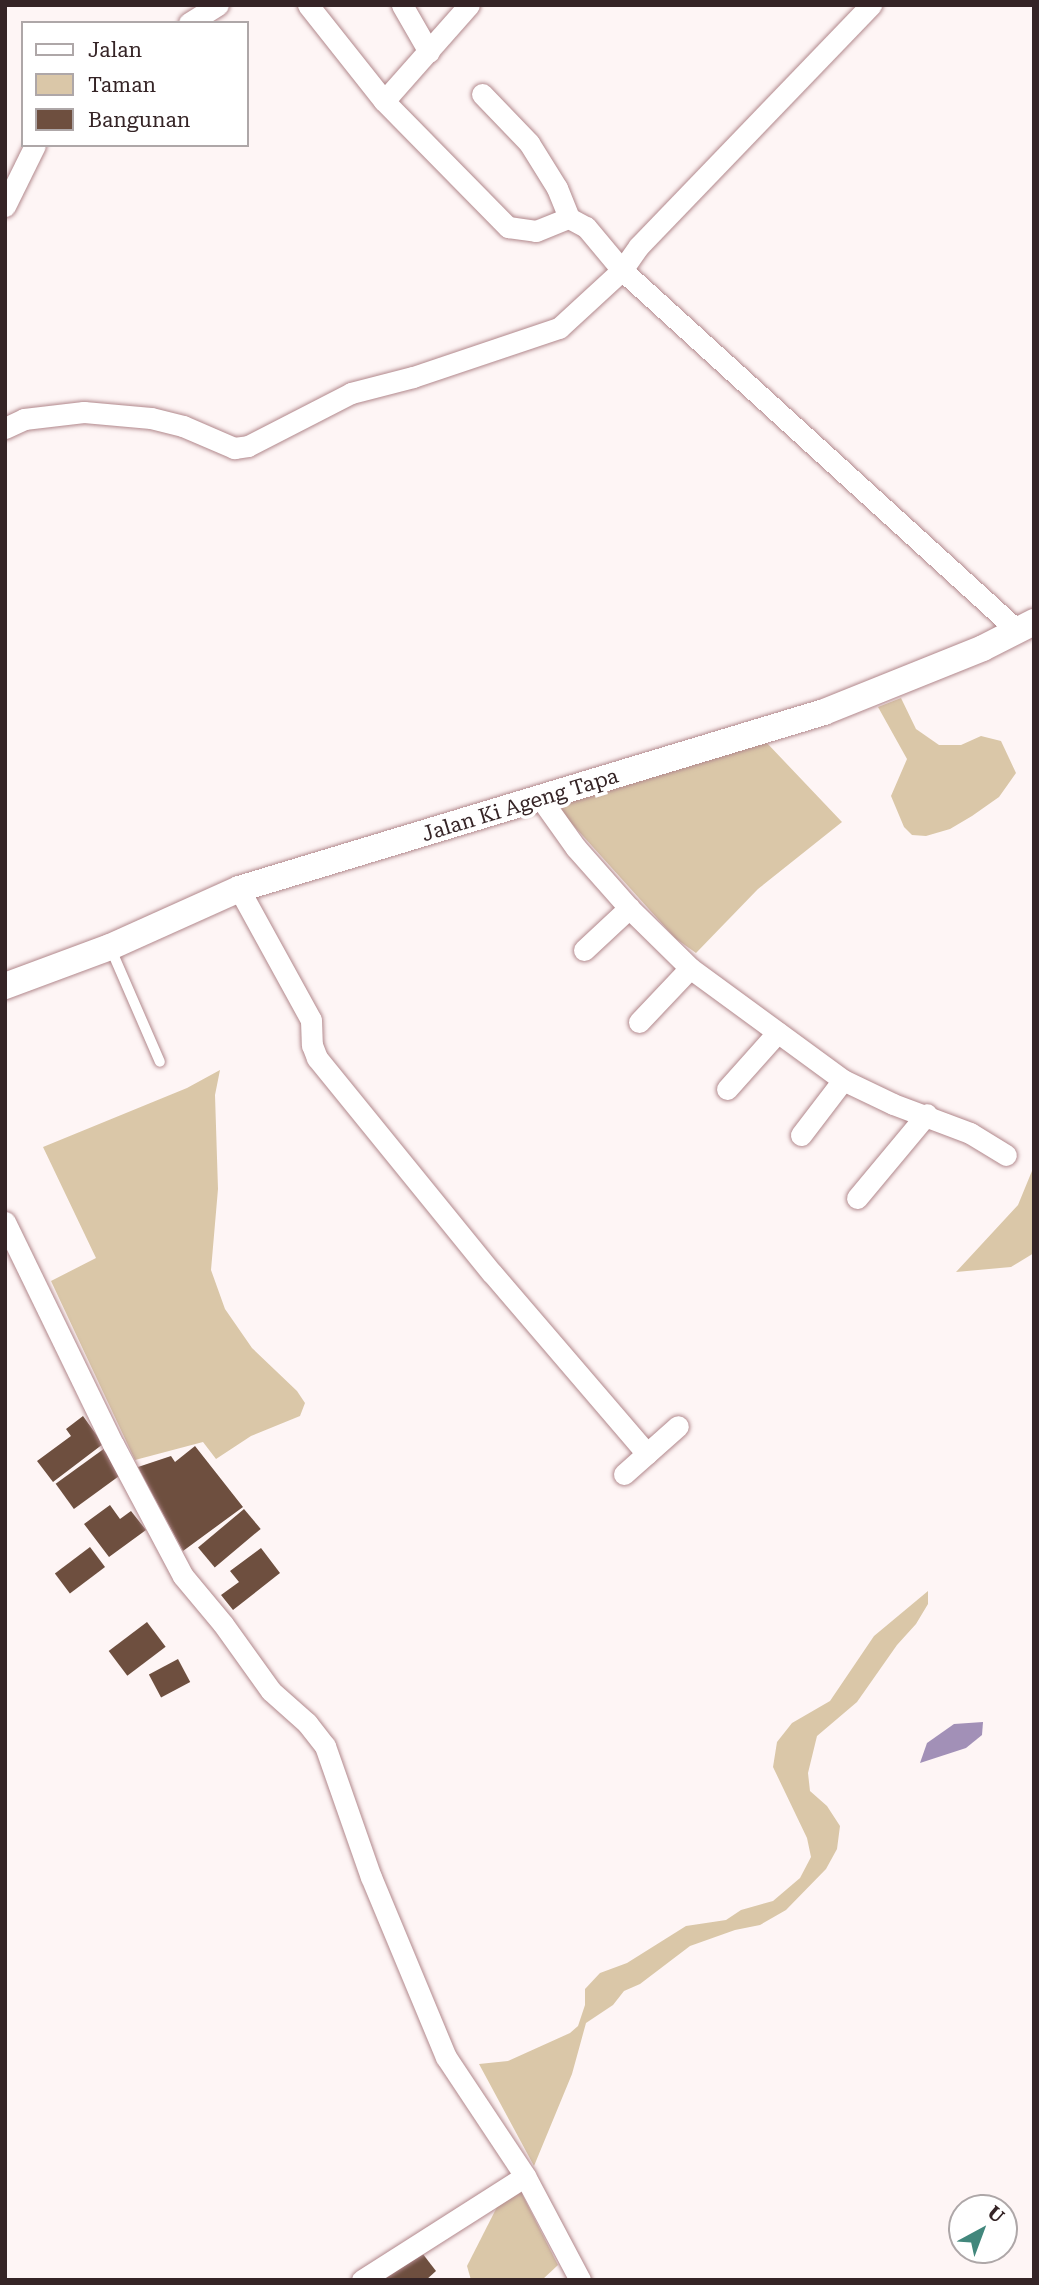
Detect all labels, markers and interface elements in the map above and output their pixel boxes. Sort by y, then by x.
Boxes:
legend [21,21,248,147]
text: Jalan [88,38,142,62]
text: Taman [88,73,156,97]
text: Bangunan [88,108,190,132]
street label: Jalan Ki Ageng Tapa [419,763,621,847]
north arrow [948,2194,1018,2264]
text: U [983,2201,1009,2228]

